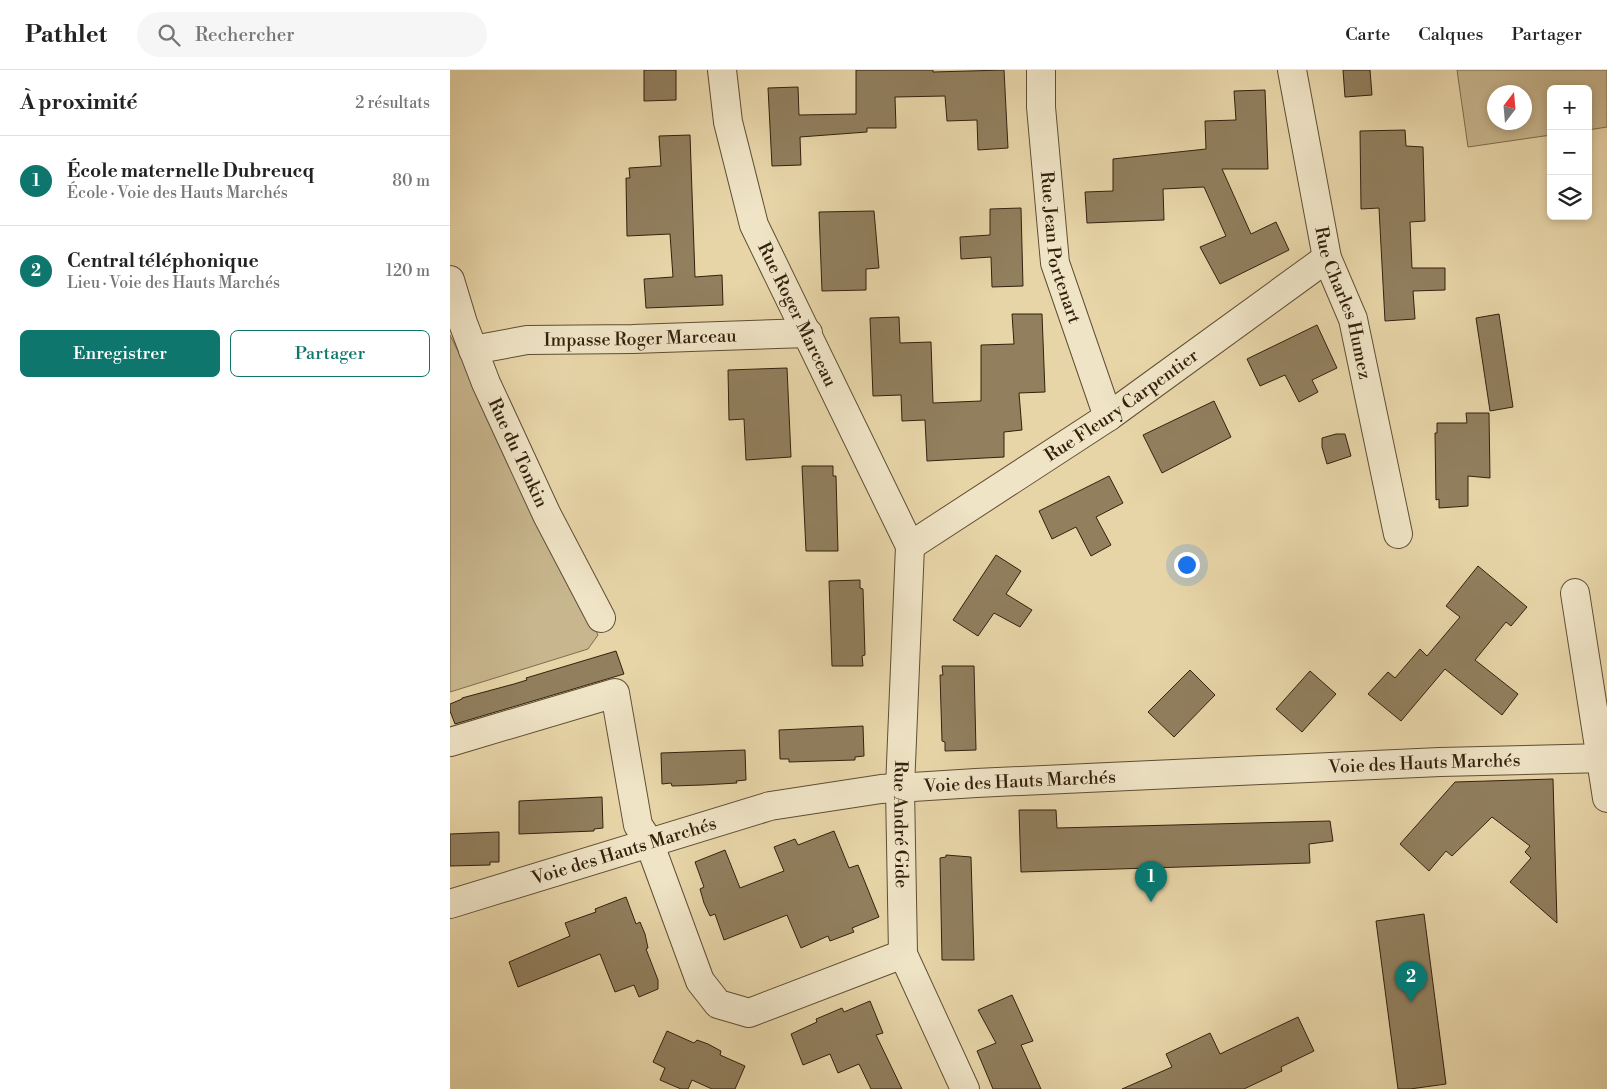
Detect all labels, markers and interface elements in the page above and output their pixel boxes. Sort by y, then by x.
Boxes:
search box [137,12,487,57]
text: Pathlet [25,20,107,50]
icon: search [155,21,183,49]
text: Rechercher [195,23,295,47]
text: Carte [1345,23,1390,46]
text: Calques [1418,23,1483,46]
text: Partager [1511,23,1582,46]
north arrow [1487,85,1532,130]
map controls [1547,85,1592,220]
button: + [1547,85,1592,130]
text: À proximité [20,90,137,116]
text: 2 résultats [355,93,430,113]
button: − [1547,130,1592,175]
text: École maternelle Dubreucq [67,159,314,183]
street label: Rue Jean Portenart [1035,170,1087,327]
text: 1 [32,171,40,191]
text: 80 m [392,171,430,191]
button: layers [1547,175,1592,220]
text: École · Voie des Hauts Marchés [67,183,288,203]
street label: Rue Charles Humez [1310,224,1377,381]
street label: Rue Roger Marceau [753,238,843,391]
text: Central téléphonique [67,249,259,273]
text: 2 [31,261,41,281]
text: 120 m [386,261,430,281]
text: Lieu · Voie des Hauts Marchés [67,273,280,293]
street label: Impasse Roger Marceau [544,324,738,351]
button: Enregistrer [20,330,220,377]
button: Partager [230,330,430,377]
street label: Rue Fleury Carpentier [1040,344,1203,467]
street label: Rue du Tonkin [483,394,553,511]
your location [1174,552,1200,578]
street label: Voie des Hauts Marchés [1327,749,1521,779]
street label: Rue André Gide [888,760,913,888]
street label: Voie des Hauts Marchés [922,765,1116,798]
street label: Voie des Hauts Marchés [528,812,719,890]
pin: 1 [1135,861,1167,902]
pin: 2 [1395,961,1427,1002]

